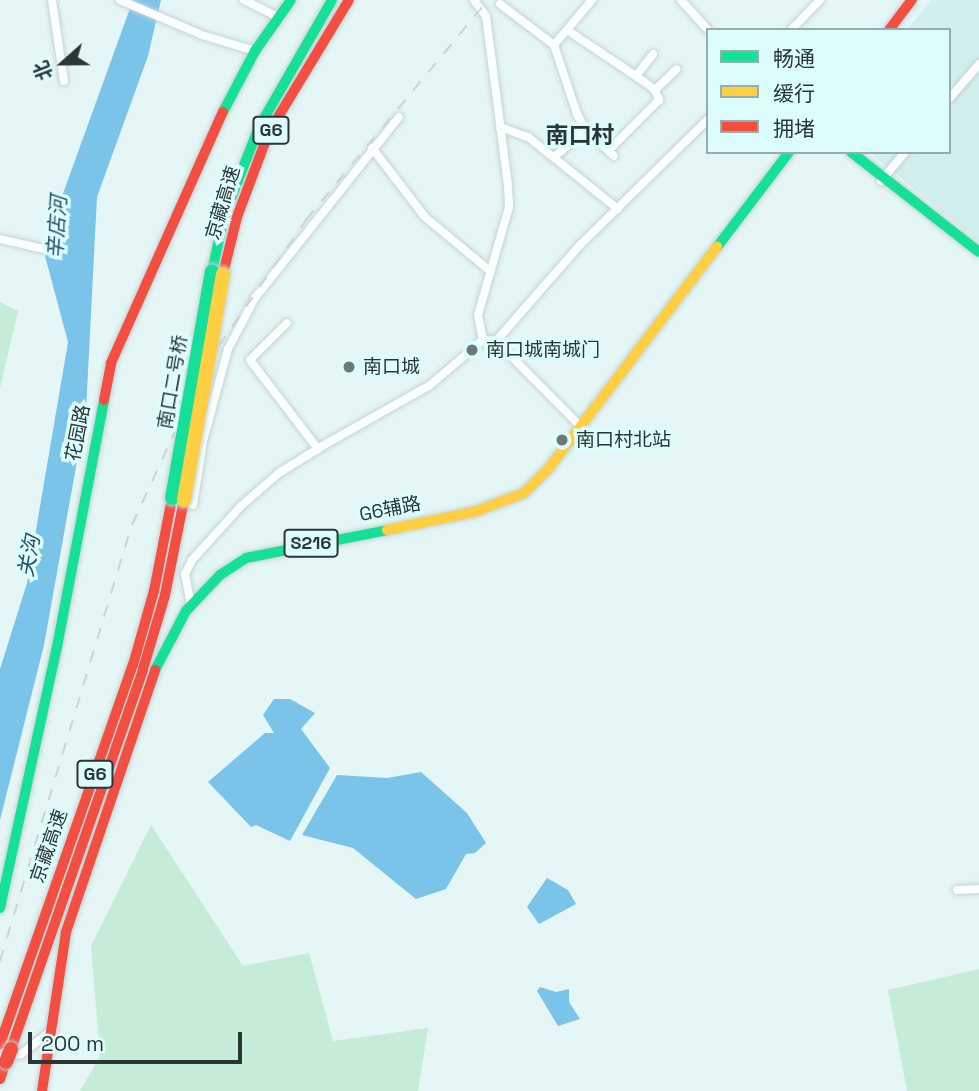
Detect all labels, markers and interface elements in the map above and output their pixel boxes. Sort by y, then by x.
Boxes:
north arrow [28,28,98,98]
legend [706,28,951,154]
text: 畅通 [773,45,815,72]
text: 北 [28,57,58,84]
text: 缓行 [773,80,815,107]
text: 拥堵 [773,115,815,142]
road number: G6 [252,116,290,145]
district label: 南口村 [546,121,614,149]
street label: 京藏高速 [201,163,245,243]
water label: 辛店河 [42,195,72,259]
street label: 南口二号桥 [154,333,192,431]
place label: 南口城南城门 [486,339,600,361]
marker: 南口城南城门 [464,342,480,358]
place label: 南口城 [363,356,420,378]
marker: 南口城 [341,359,357,375]
street label: 花园路 [61,403,95,463]
place label: 南口村北站 [576,429,671,451]
marker: 南口村北站 [554,432,570,448]
street label: G6辅路 [357,492,423,526]
road number: S216 [283,528,339,558]
water label: 关沟 [13,533,45,579]
road number: G6 [76,760,114,788]
street label: 京藏高速 [26,806,72,886]
scale bar [32,1018,245,1062]
text: 200 m [41,1030,104,1057]

